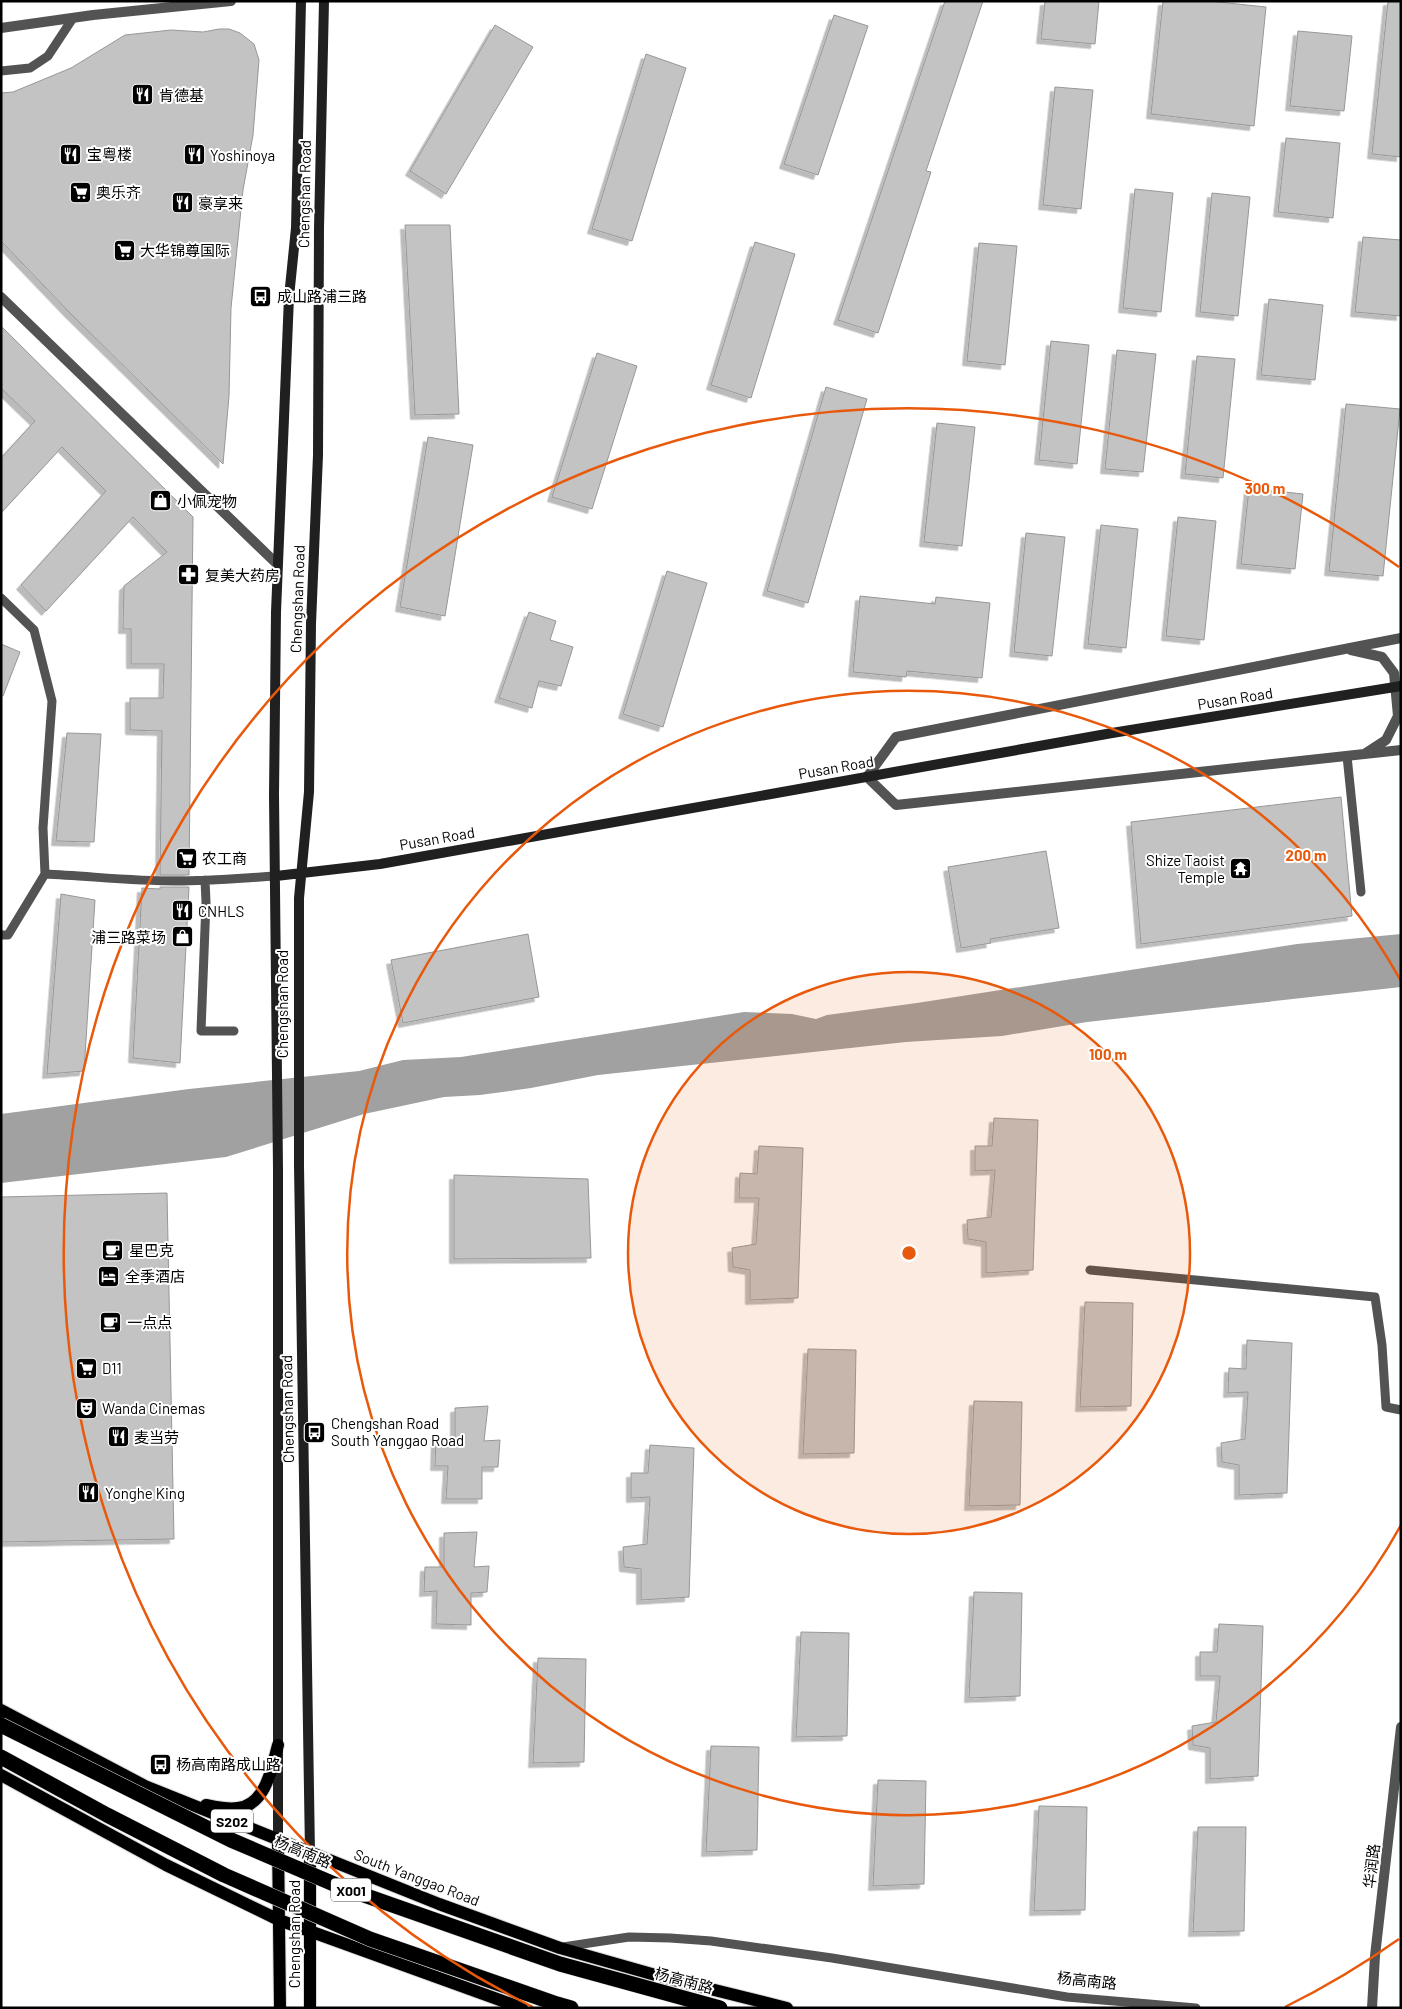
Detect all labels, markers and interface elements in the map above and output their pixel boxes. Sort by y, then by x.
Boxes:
restaurant icon: 肯德基 [131,83,155,107]
place label: 肯德基 [159,86,204,104]
street label: Chengshan Road [294,140,314,248]
restaurant icon: 宝粤楼 [59,142,83,166]
restaurant icon: Yoshinoya [182,143,206,167]
place label: 宝粤楼 [87,145,132,163]
place label: Yoshinoya [210,146,275,164]
supermarket icon: 奥乐齐 [68,180,92,204]
place label: 奥乐齐 [96,183,141,201]
restaurant icon: 豪享来 [170,191,194,215]
place label: 豪享来 [198,194,243,212]
supermarket icon: 大华锦尊国际 [112,238,136,262]
place label: 大华锦尊国际 [140,241,230,259]
bus stop icon: 成山路浦三路 [249,284,273,308]
place label: 成山路浦三路 [277,287,367,305]
text: 300 m [1245,479,1285,497]
shop icon: 小佩宠物 [149,489,173,513]
place label: 小佩宠物 [177,492,237,510]
street label: Chengshan Road [286,545,308,653]
pharmacy icon: 复美大药房 [177,563,201,587]
place label: 复美大药房 [205,566,280,584]
street label: Pusan Road [1196,683,1274,713]
street label: Pusan Road [797,752,875,782]
street label: Pusan Road [398,823,476,853]
supermarket icon: 农工商 [174,846,198,870]
text: 200 m [1285,846,1327,864]
place label: 农工商 [202,849,247,867]
place label: Shize Taoist Temple [1146,851,1225,886]
temple icon: Shize Taoist Temple [1229,857,1253,881]
restaurant icon: CNHLS [170,899,194,923]
place label: CNHLS [198,902,244,920]
shop icon: 浦三路菜场 [170,925,194,949]
place label: 浦三路菜场 [91,928,166,946]
street label: Chengshan Road [273,950,291,1058]
text: 100 m [1089,1045,1127,1063]
cafe icon: 星巴克 [101,1238,125,1262]
place label: 星巴克 [129,1241,174,1259]
centre of rings [900,1244,918,1262]
hotel icon: 全季酒店 [97,1264,121,1288]
place label: 全季酒店 [125,1267,185,1285]
cafe icon: 一点点 [99,1310,123,1334]
place label: 一点点 [127,1313,172,1331]
street label: Chengshan Road [277,1355,297,1463]
supermarket icon: D11 [74,1356,98,1380]
place label: D11 [102,1359,122,1377]
theatre icon: Wanda Cinemas [74,1396,98,1420]
place label: Wanda Cinemas [102,1399,205,1417]
place label: Chengshan Road South Yanggao Road [331,1414,464,1449]
bus stop icon: Chengshan Road South Yanggao Road [303,1420,327,1444]
restaurant icon: 麦当劳 [106,1425,130,1449]
place label: 麦当劳 [134,1428,179,1446]
restaurant icon: Yonghe King [77,1481,101,1505]
place label: Yonghe King [105,1484,185,1502]
bus stop icon: 杨高南路成山路 [148,1752,172,1776]
place label: 杨高南路成山路 [176,1755,281,1773]
road number: S202 [211,1810,253,1832]
street label: 杨高南路 [272,1831,334,1871]
street label: 华润路 [1359,1843,1383,1889]
street label: South Yanggao Road [352,1845,482,1909]
road number: X001 [331,1878,371,1902]
street label: Chengshan Road [285,1880,303,1988]
street label: 杨高南路 [653,1964,715,1996]
street label: 杨高南路 [1056,1968,1118,1992]

